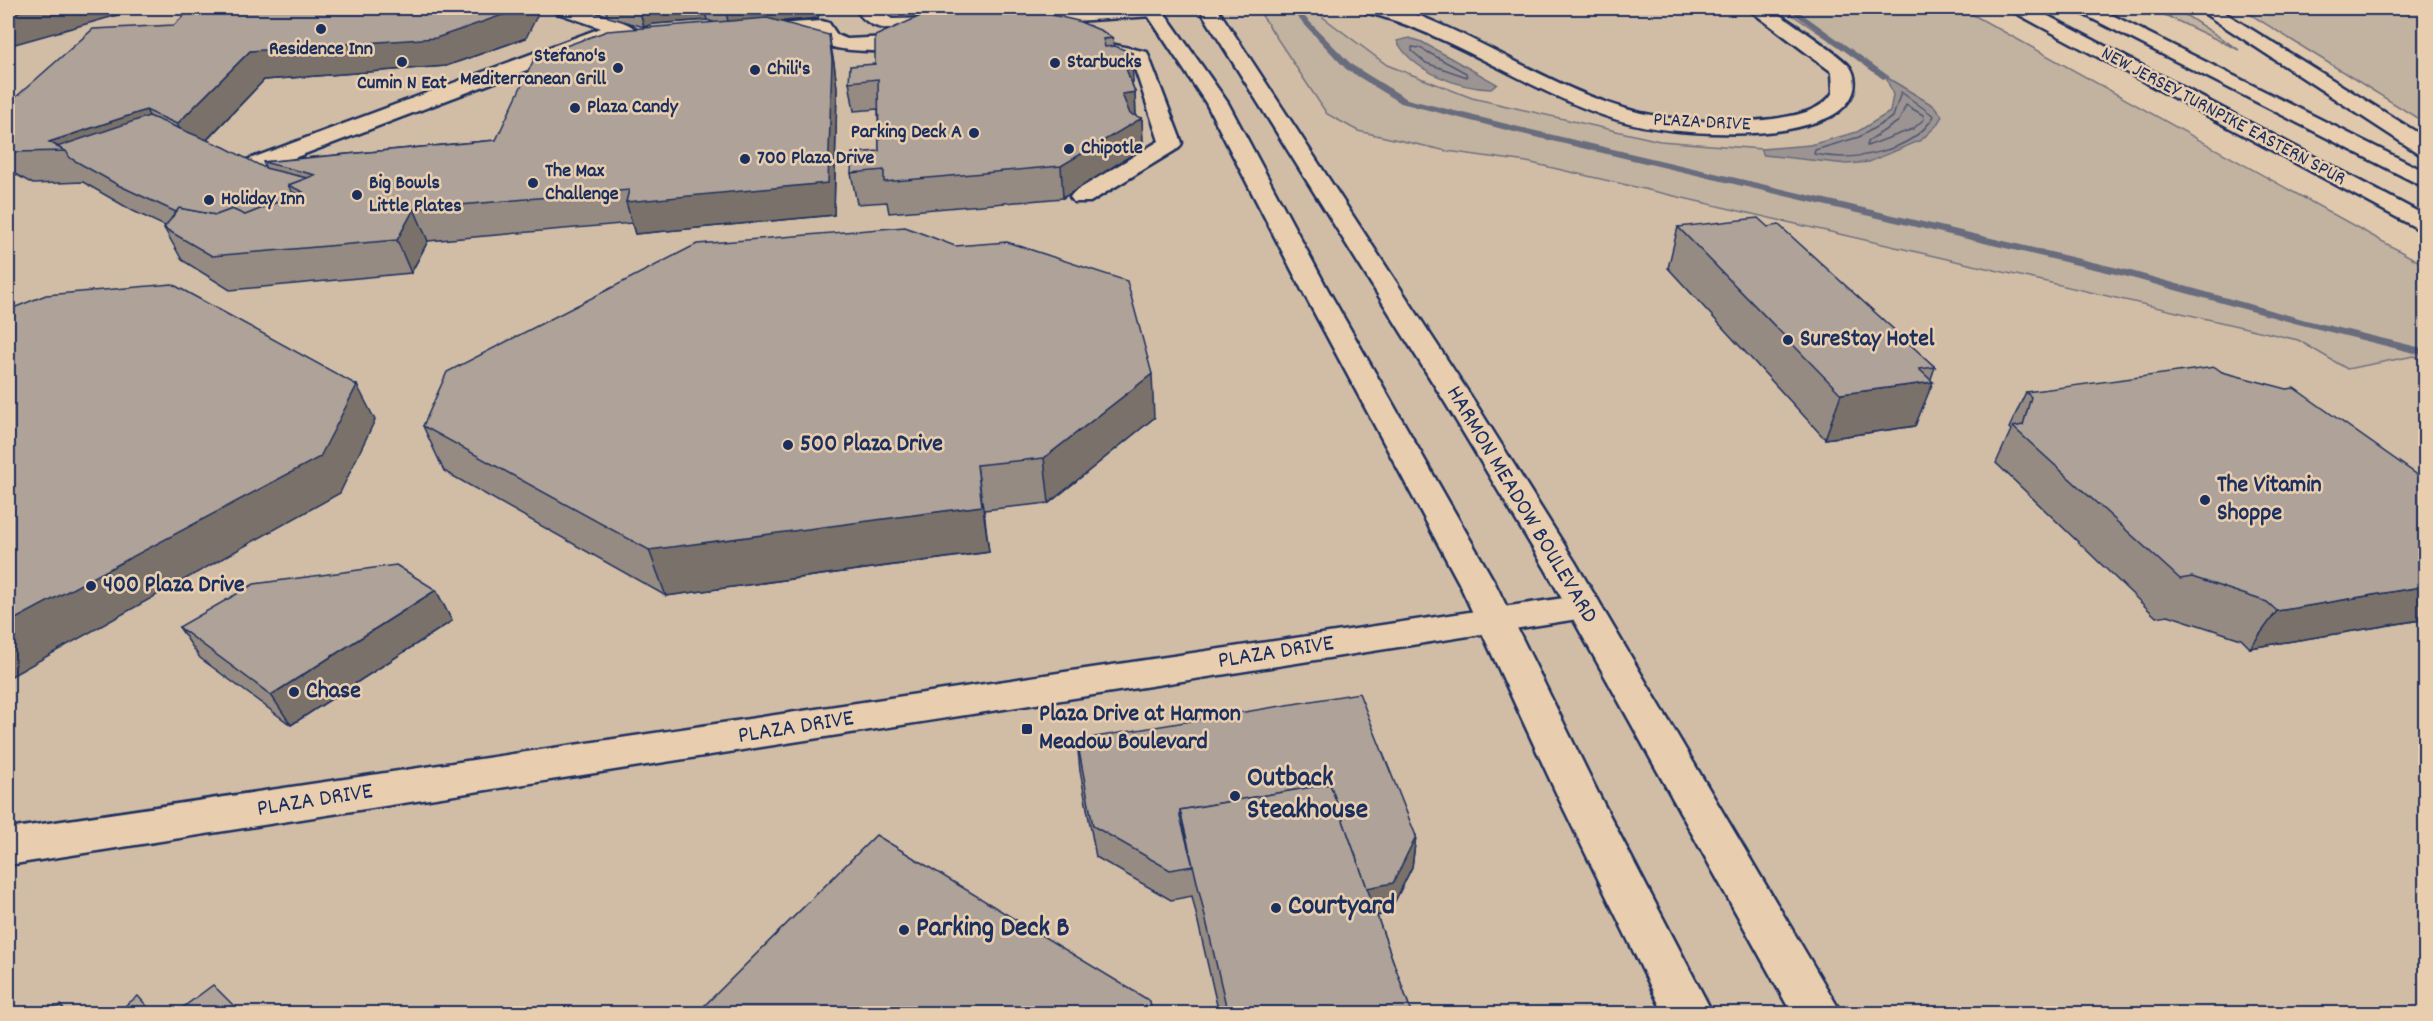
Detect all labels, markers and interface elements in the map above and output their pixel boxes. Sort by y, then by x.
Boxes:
marker: Residence Inn [314,22,328,36]
place label: Residence Inn [269,36,373,64]
street label: NEW JERSEY TURNPIKE EASTERN SPUR [2096,40,2350,194]
place label: Stefano's Mediterranean Grill [460,43,606,94]
place label: Starbucks [1067,49,1142,77]
marker: Cumin N Eat [395,55,409,69]
place label: Chili's [767,56,810,84]
marker: Starbucks [1048,56,1062,70]
marker: Stefano's Mediterranean Grill [611,61,625,75]
marker: Chili's [748,63,762,77]
place label: Cumin N Eat [357,70,448,98]
place label: Plaza Candy [587,94,679,122]
marker: Plaza Candy [568,101,582,115]
street label: PLAZA DRIVE [1653,106,1751,140]
place label: Parking Deck A [851,119,962,147]
marker: Parking Deck A [967,126,981,140]
place label: Chipotle [1081,135,1143,163]
marker: Chipotle [1062,142,1076,156]
place label: 700 Plaza Drive [757,145,875,173]
marker: 700 Plaza Drive [738,152,752,166]
place label: The Max Challenge [545,158,619,209]
place label: Big Bowls Little Plates [369,170,462,221]
marker: The Max Challenge [526,176,540,190]
place label: Holiday Inn [221,186,305,214]
marker: Big Bowls Little Plates [350,188,364,202]
marker: Holiday Inn [202,193,216,207]
place label: SureStay Hotel [1800,323,1935,357]
marker: SureStay Hotel [1781,333,1795,347]
street label: HARMON MEADOW BOULEVARD [1436,380,1606,630]
place label: 500 Plaza Drive [800,428,943,462]
marker: 500 Plaza Drive [781,438,795,452]
place label: The Vitamin Shoppe [2217,469,2322,531]
marker: The Vitamin Shoppe [2198,493,2212,507]
place label: 400 Plaza Drive [103,569,245,603]
marker: 400 Plaza Drive [84,579,98,593]
street label: PLAZA DRIVE [1216,627,1337,679]
place label: Chase [306,675,361,709]
marker: Chase [287,685,301,699]
place label: Plaza Drive at Harmon Meadow Boulevard [1039,698,1241,760]
street label: PLAZA DRIVE [736,702,857,754]
marker: Plaza Drive at Harmon Meadow Boulevard [1020,722,1034,736]
place label: Outback Steakhouse [1247,760,1368,832]
street label: PLAZA DRIVE [255,775,376,827]
marker: Outback Steakhouse [1228,789,1242,803]
place label: Courtyard [1288,888,1395,928]
marker: Courtyard [1269,901,1283,915]
place label: Parking Deck B [916,910,1070,950]
marker: Parking Deck B [897,923,911,937]

